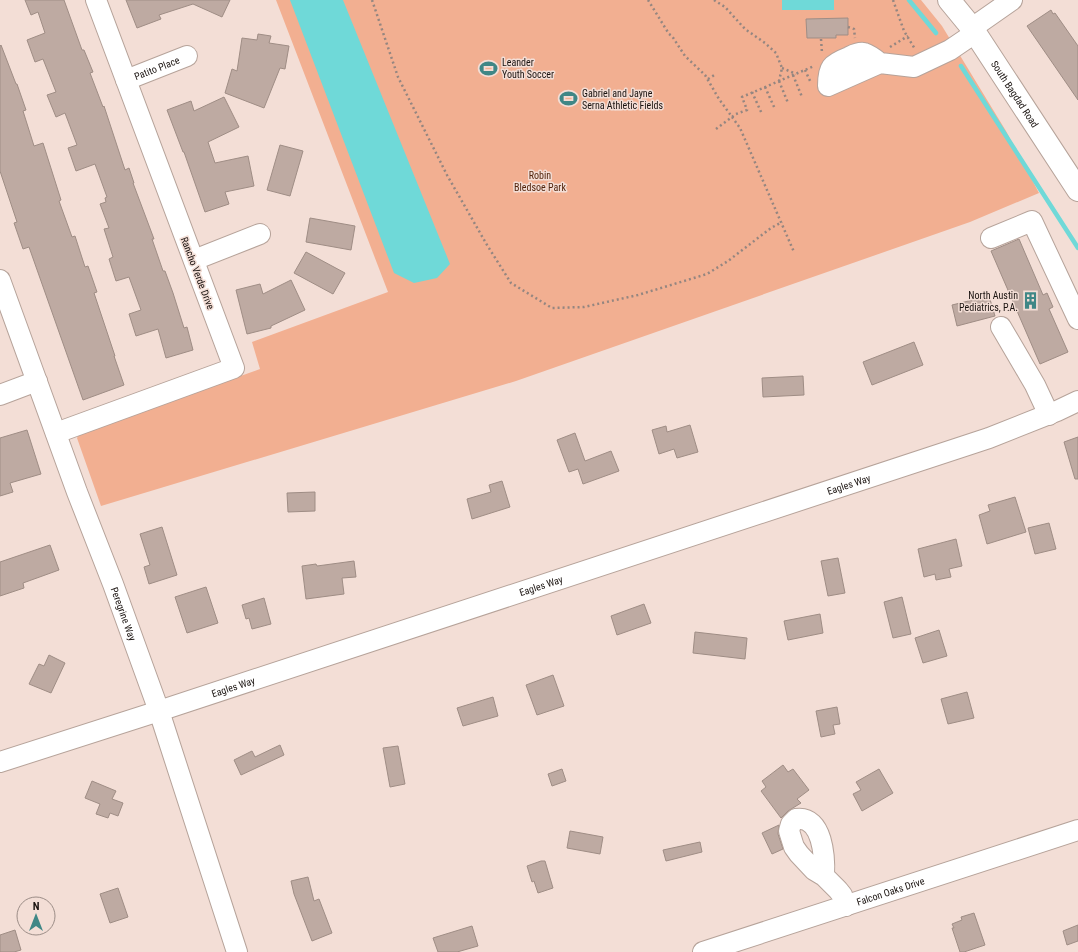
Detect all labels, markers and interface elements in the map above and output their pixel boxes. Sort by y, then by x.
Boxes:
street label: Patito Place [133,54,181,82]
place label: Leander Youth Soccer [502,57,554,80]
sports icon: Leander Youth Soccer [479,58,499,78]
street label: South Bagdad Road [989,59,1041,130]
place label: Gabriel and Jayne Serna Athletic Fields [582,88,664,111]
sports icon: Gabriel and Jayne Serna Athletic Fields [559,89,579,109]
park label: Robin Bledsoe Park [514,170,566,193]
street label: Rancho Verde Drive [179,235,217,311]
place label: North Austin Pediatrics, P.A. [959,290,1018,313]
building icon: North Austin Pediatrics, P.A. [1021,291,1041,311]
street label: Eagles Way [826,472,872,497]
street label: Eagles Way [518,574,564,598]
street label: Peregrine Way [109,586,138,642]
street label: Eagles Way [210,675,256,699]
street label: Falcon Oaks Drive [855,875,926,908]
north arrow [16,896,56,936]
text: N [33,900,40,913]

